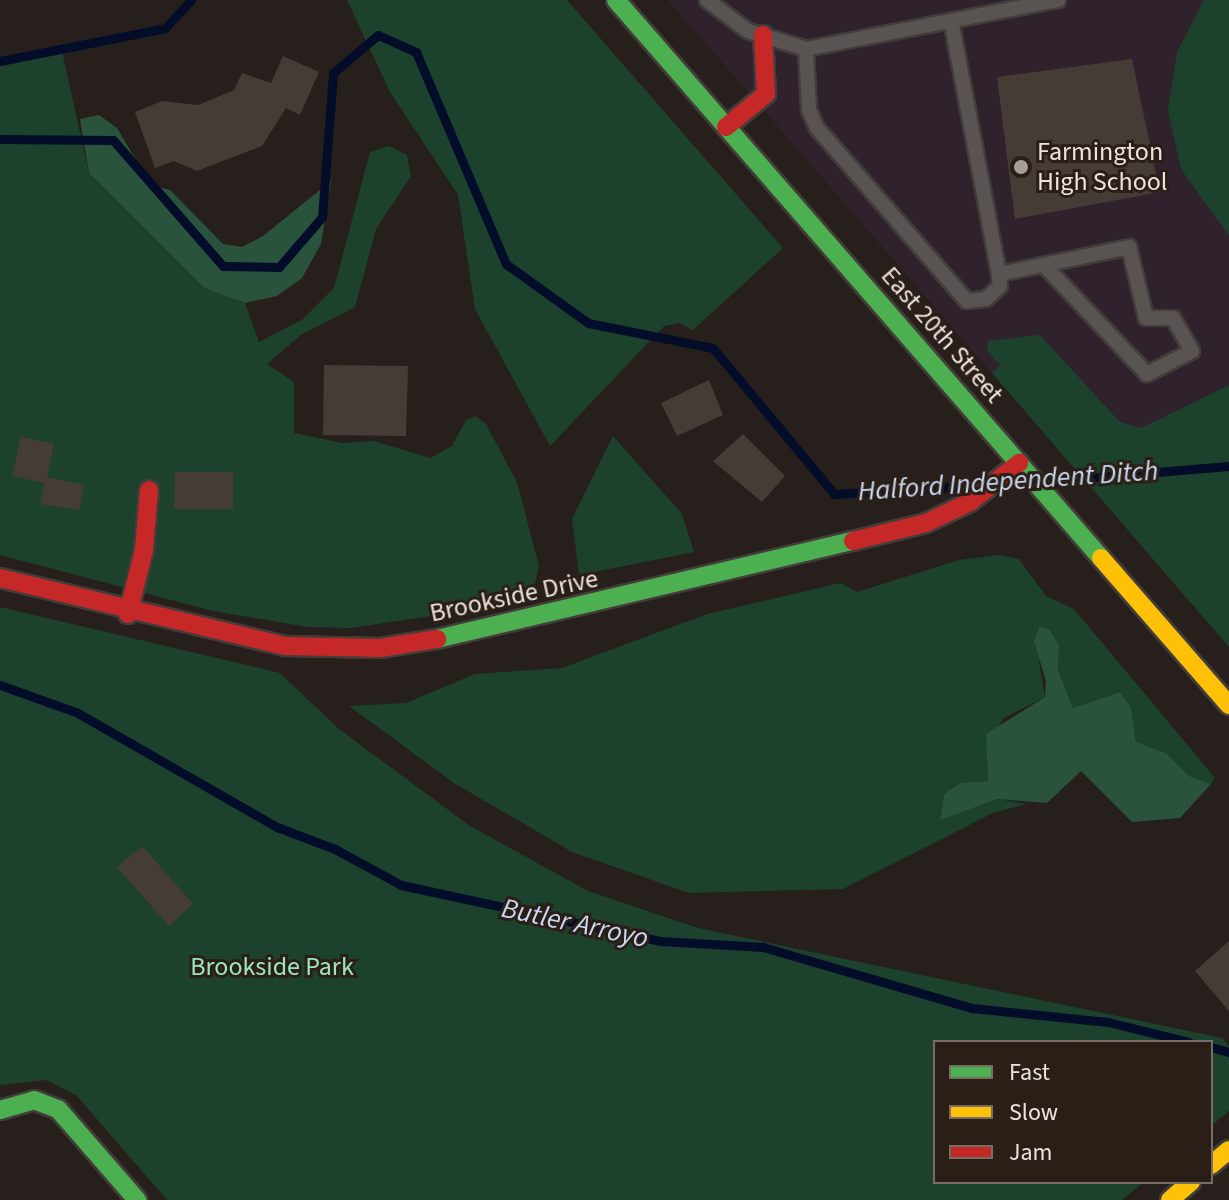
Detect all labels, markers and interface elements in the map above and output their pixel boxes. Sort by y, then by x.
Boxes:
place label: Farmington High School [1037,136,1167,198]
marker: Farmington High School [1012,158,1030,176]
street label: East 20th Street [874,261,1010,409]
water label: Halford Independent Ditch [857,454,1159,508]
street label: Brookside Drive [427,563,601,629]
water label: Butler Arroyo [499,891,651,955]
park label: Brookside Park [190,951,354,983]
legend [933,1040,1213,1184]
text: Fast [1009,1055,1050,1090]
text: Slow [1009,1095,1058,1130]
text: Jam [1009,1135,1053,1170]

